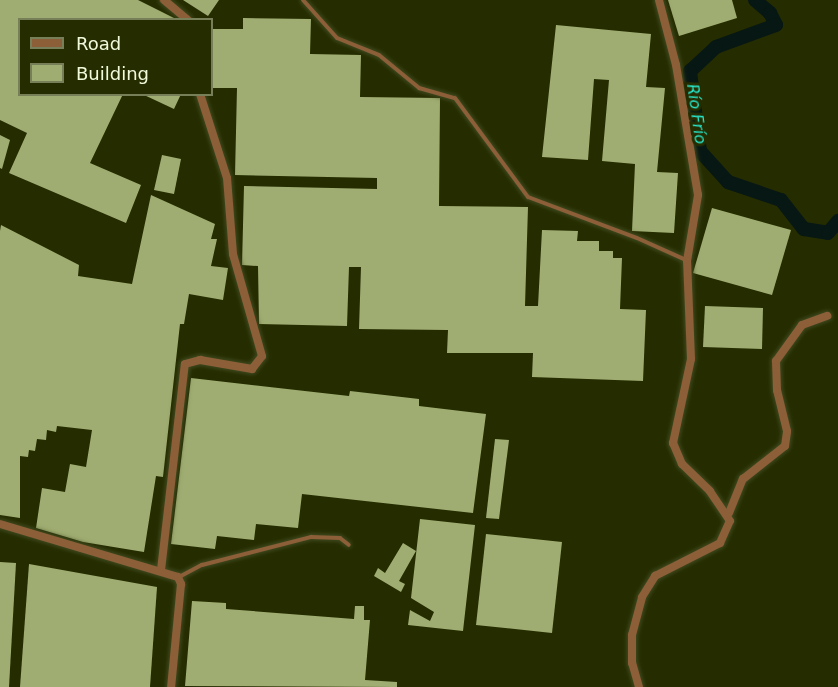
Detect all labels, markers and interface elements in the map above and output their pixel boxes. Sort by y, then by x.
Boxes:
legend [18,18,213,96]
text: Road [76,33,121,54]
text: Building [76,63,149,84]
water label: Río Frío [682,83,710,145]

